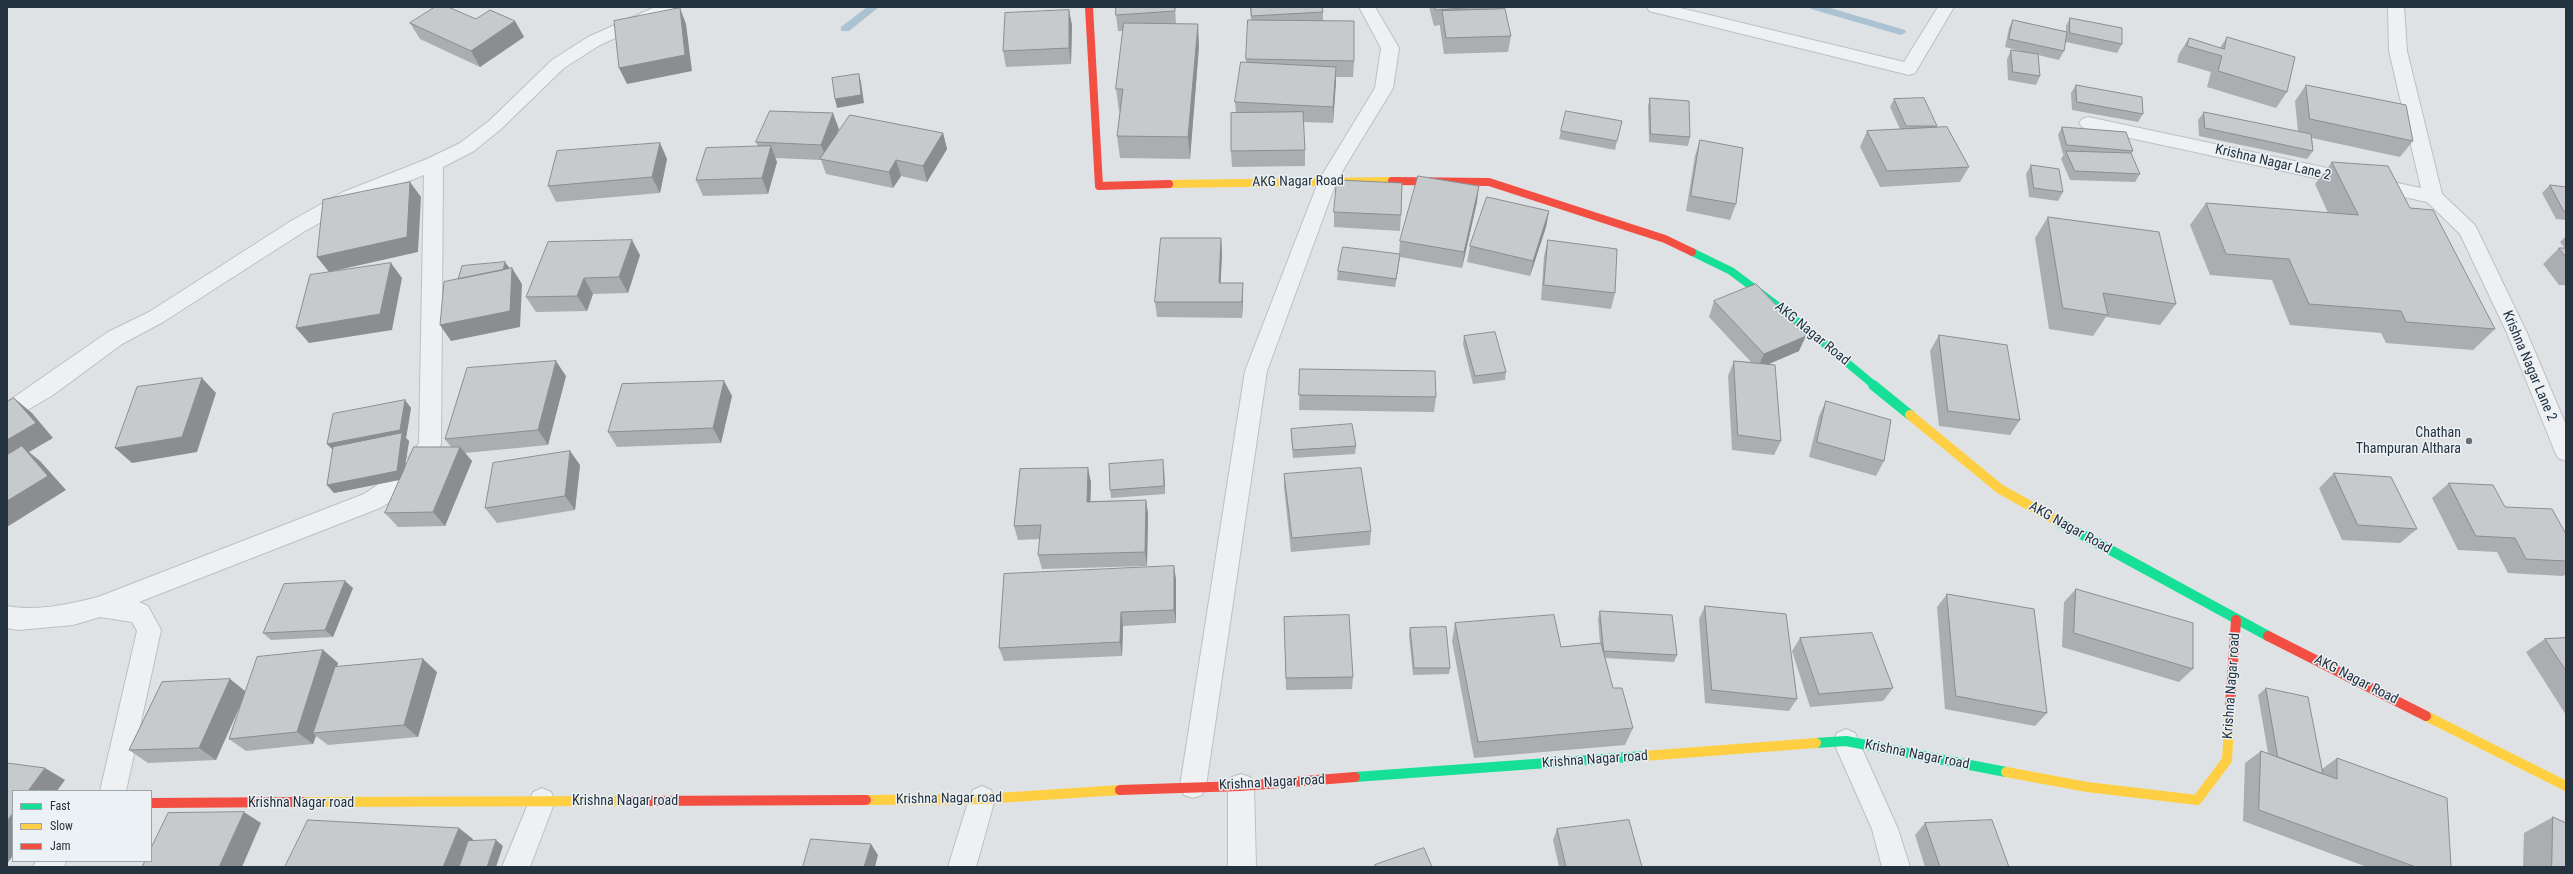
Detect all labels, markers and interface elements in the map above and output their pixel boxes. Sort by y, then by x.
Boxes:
street label: Krishna Nagar Lane 2 [2213,142,2333,184]
street label: AKG Nagar Road [1252,173,1344,191]
street label: AKG Nagar Road [1771,299,1853,369]
street label: Krishna Nagar Lane 2 [2498,308,2560,424]
place label: Chathan Thampuran Althara [2356,425,2461,458]
marker: Chathan Thampuran Althara [2464,436,2474,446]
street label: AKG Nagar Road [2026,498,2114,558]
street label: Krishna Nagar road [2220,632,2244,740]
street label: AKG Nagar Road [2311,652,2401,708]
street label: Krishna Nagar road [1863,737,1971,773]
street label: Krishna Nagar road [1541,748,1649,772]
street label: Krishna Nagar road [1219,772,1325,794]
legend [12,790,152,862]
street label: Krishna Nagar road [896,790,1002,808]
street label: Krishna Nagar road [572,793,678,809]
street label: Krishna Nagar road [248,795,354,811]
text: Fast [50,799,70,813]
text: Slow [50,819,73,833]
text: Jam [50,839,71,853]

